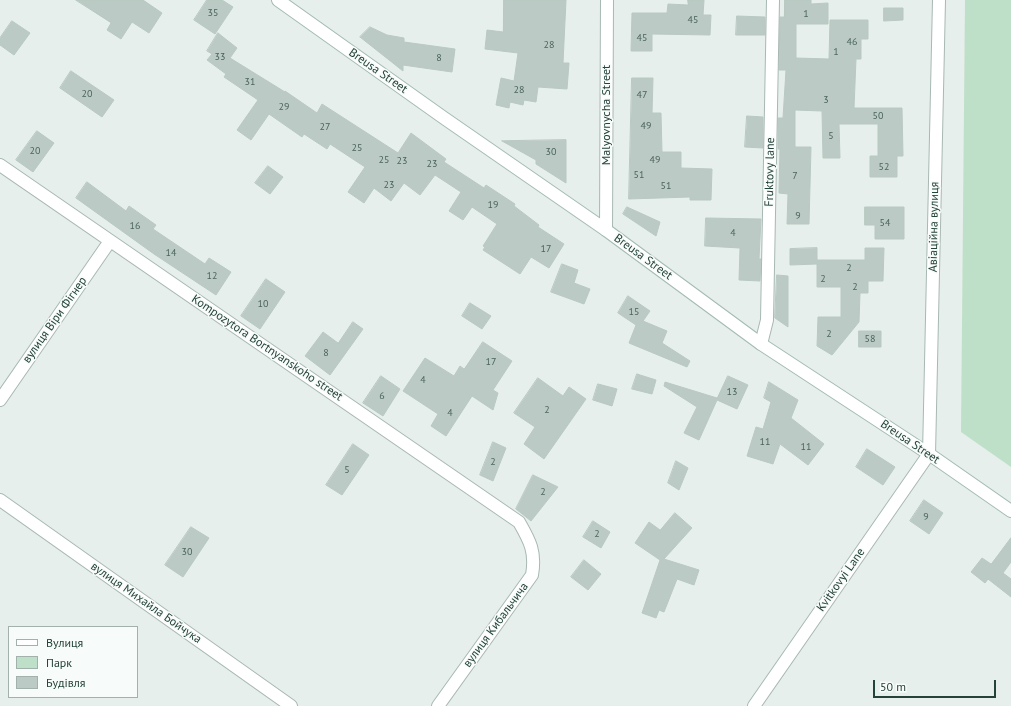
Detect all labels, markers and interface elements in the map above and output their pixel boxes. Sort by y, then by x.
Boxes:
house number: 35 [208,7,218,19]
house number: 1 [803,8,809,20]
house number: 45 [688,14,698,26]
house number: 45 [637,32,647,44]
house number: 46 [847,36,857,48]
house number: 28 [544,39,554,51]
street label: Breusa Street [346,45,410,97]
house number: 1 [833,46,839,58]
house number: 33 [215,51,225,63]
house number: 8 [436,52,442,64]
street label: Malyovnycha Street [600,65,614,165]
house number: 31 [245,76,255,88]
house number: 28 [514,84,524,96]
house number: 20 [82,88,92,100]
house number: 47 [637,89,647,101]
house number: 3 [823,94,829,106]
house number: 29 [279,101,289,113]
house number: 50 [873,110,883,122]
house number: 49 [641,120,651,132]
house number: 27 [320,121,330,133]
house number: 5 [828,130,834,142]
street label: Fruktovy lane [762,137,778,207]
house number: 25 [352,142,362,154]
house number: 20 [30,145,40,157]
house number: 30 [546,146,556,158]
house number: 25 [379,154,389,166]
house number: 49 [650,154,660,166]
house number: 23 [397,155,407,167]
house number: 23 [427,158,437,170]
house number: 52 [879,161,889,173]
house number: 51 [634,169,644,181]
house number: 7 [792,170,798,182]
house number: 23 [384,179,394,191]
house number: 51 [661,180,671,192]
street label: Авіаційна вулиця [926,182,942,272]
house number: 19 [488,199,498,211]
house number: 9 [795,210,801,222]
house number: 54 [880,217,890,229]
house number: 16 [130,220,140,232]
house number: 4 [730,227,736,239]
street label: Breusa Street [611,231,675,283]
house number: 17 [541,243,551,255]
house number: 14 [166,247,176,259]
house number: 2 [846,262,852,274]
house number: 12 [207,270,217,282]
house number: 2 [820,273,826,285]
street label: вулиця Віри Фігнер [20,274,90,366]
house number: 2 [852,281,858,293]
street label: Kompozytora Bortnyanskoho street [189,292,345,404]
house number: 10 [258,298,268,310]
house number: 15 [629,306,639,318]
house number: 2 [826,328,832,340]
house number: 58 [865,333,875,345]
house number: 8 [323,347,329,359]
house number: 17 [486,356,496,368]
house number: 4 [420,374,426,386]
house number: 13 [727,386,737,398]
house number: 6 [379,390,385,402]
house number: 2 [544,404,550,416]
house number: 4 [447,407,453,419]
street label: Breusa Street [878,417,942,467]
house number: 11 [760,436,770,448]
house number: 11 [801,441,811,453]
house number: 2 [490,456,496,468]
house number: 5 [344,464,350,476]
house number: 2 [540,486,546,498]
house number: 9 [923,511,929,523]
house number: 2 [594,528,600,540]
house number: 30 [182,546,192,558]
street label: Kvitkovyi Lane [814,546,868,614]
street label: вулиця Михайла Бойчука [88,559,204,647]
street label: вулиця Кибальчича [460,580,532,670]
legend [8,626,138,698]
text: Вулиця [46,635,83,650]
text: Парк [46,655,72,670]
scale bar [875,672,998,698]
text: Будівля [46,675,85,690]
text: 50 m [880,679,906,694]

